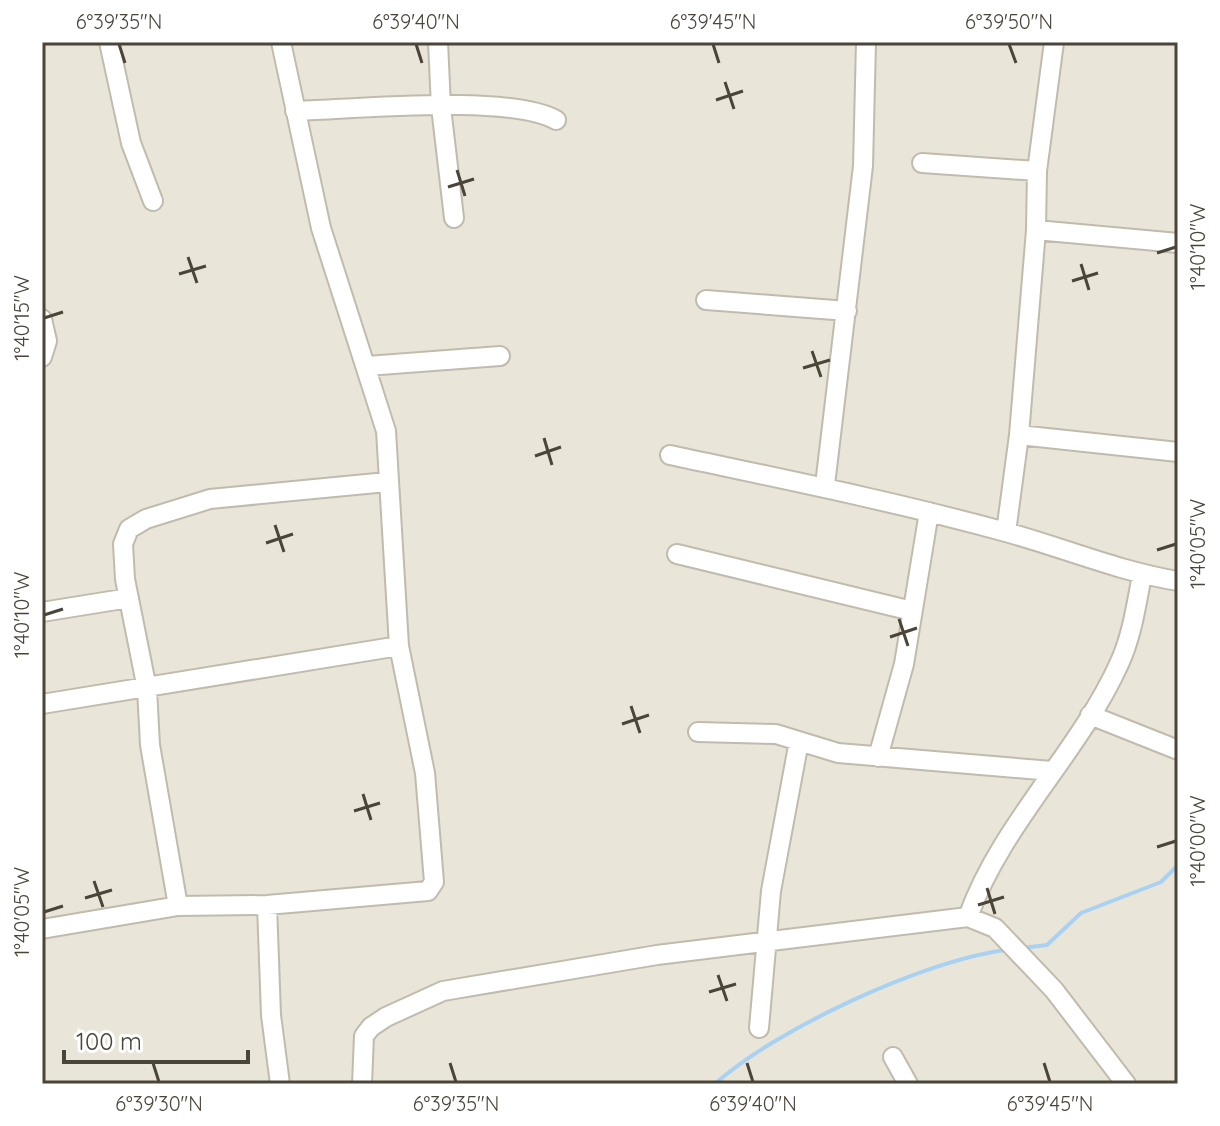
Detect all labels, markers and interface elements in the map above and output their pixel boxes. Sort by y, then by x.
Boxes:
text: 6°39'35"N [76,9,162,34]
text: 6°39'40"N [372,9,460,34]
text: 6°39'45"N [670,9,756,34]
text: 6°39'50"N [965,9,1053,34]
text: 1°40'10"W [1185,204,1210,290]
text: 1°40'15"W [9,275,34,361]
text: 1°40'05"W [1185,499,1210,589]
text: 1°40'10"W [9,572,34,658]
text: 1°40'00"W [1185,795,1210,887]
text: 1°40'05"W [9,867,34,957]
scale bar [64,1014,248,1064]
text: 100 m [76,1026,142,1056]
text: 6°39'30"N [115,1091,203,1116]
text: 6°39'35"N [413,1091,499,1116]
text: 6°39'40"N [709,1091,797,1116]
text: 6°39'45"N [1007,1091,1093,1116]

